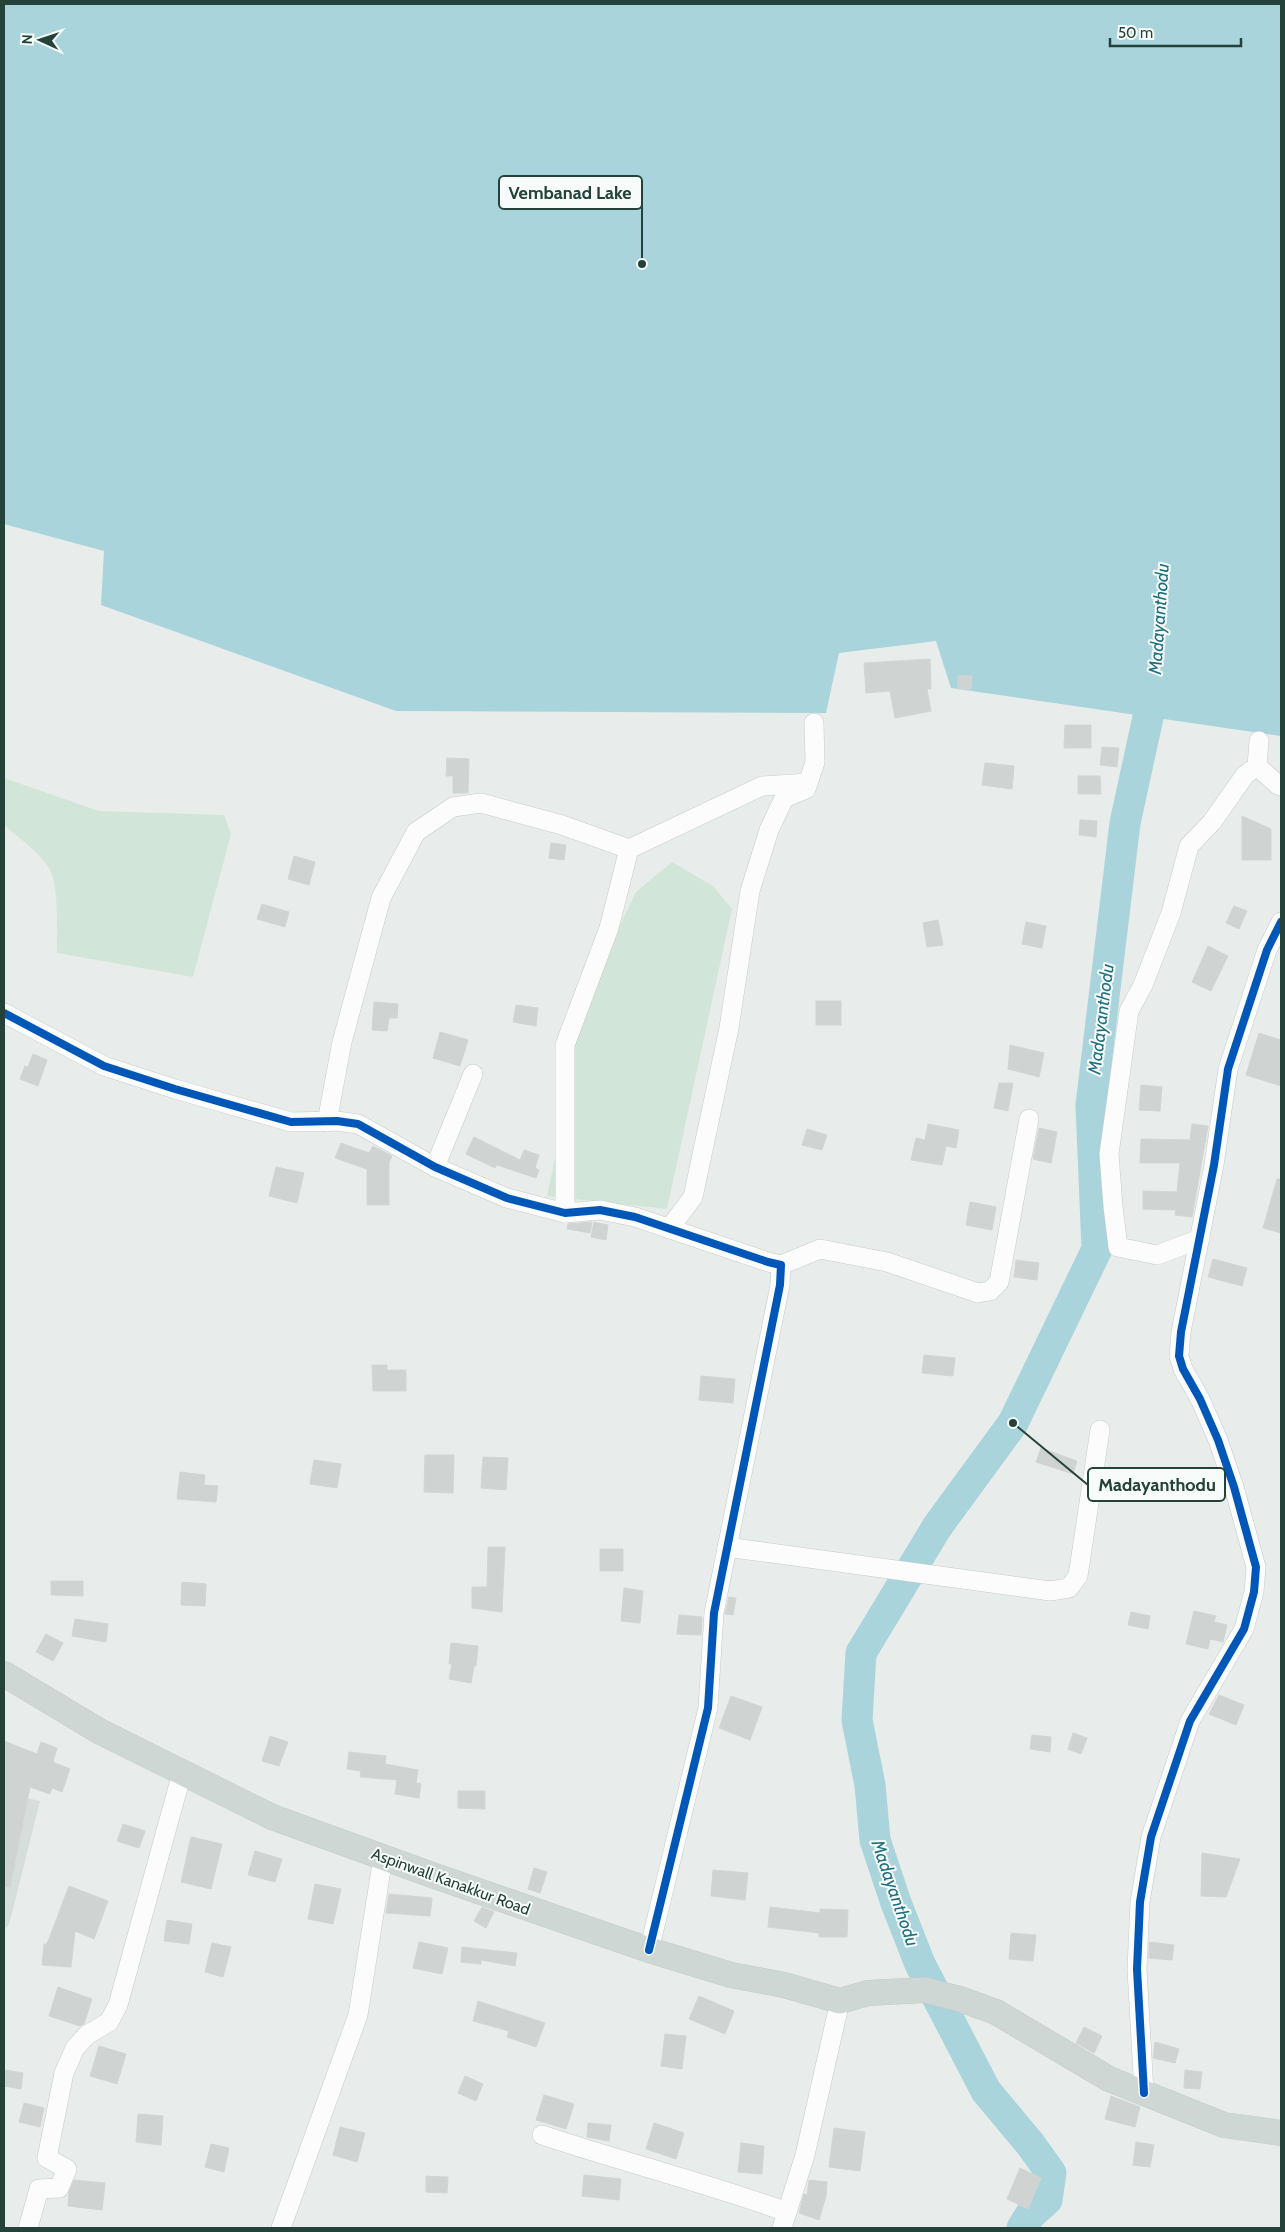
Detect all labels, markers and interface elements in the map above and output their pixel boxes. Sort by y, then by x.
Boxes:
north arrow [15,15,65,65]
scale bar [1110,15,1241,47]
text: 50 m [1118,24,1153,42]
text: N [18,34,36,45]
callout: Vembanad Lake [499,176,642,209]
text: Vembanad Lake [508,182,632,204]
water label: Madayanthodu [1144,563,1174,676]
water label: Madayanthodu [1083,962,1119,1076]
callout: Madayanthodu [1088,1468,1225,1501]
text: Madayanthodu [1098,1474,1216,1496]
water label: Madayanthodu [866,1836,924,1949]
street label: Aspinwall Kanakkur Road [369,1844,533,1919]

